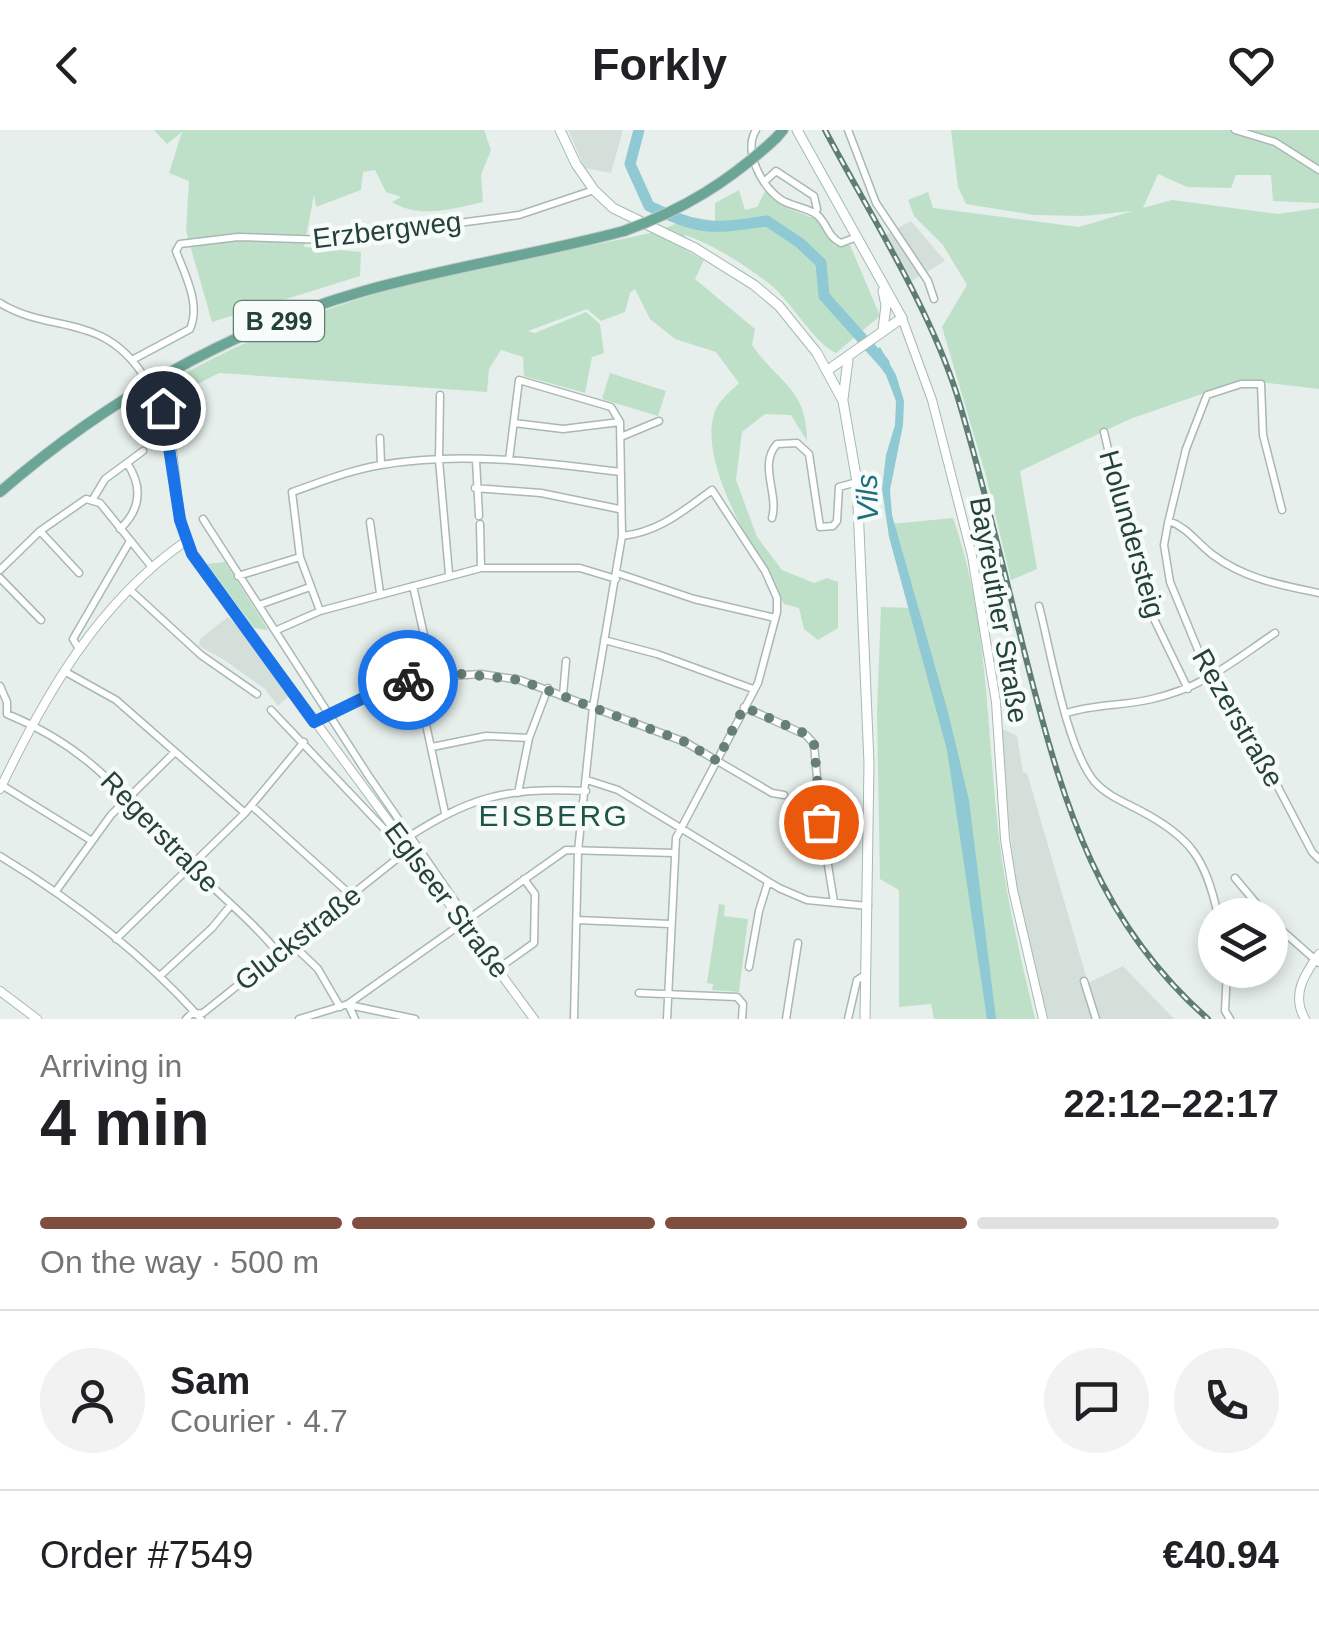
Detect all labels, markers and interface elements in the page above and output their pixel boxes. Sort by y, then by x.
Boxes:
icon: back [40,38,95,93]
icon: heart [1224,38,1279,93]
text: Forkly [592,39,727,90]
street label: Erzbergweg [311,206,463,254]
road number: B 299 [234,301,324,341]
pin [121,366,206,451]
icon: home [136,381,191,436]
street label: Holundersteig [1093,447,1171,621]
water label: Vils [850,474,884,522]
street label: Bayreuther Straße [964,495,1034,725]
courier [358,630,458,730]
street label: Rezerstraße [1186,644,1290,792]
icon: bike [381,653,436,708]
street label: Regerstraße [95,765,225,899]
pin [779,780,864,865]
icon: bag [794,795,849,850]
district label: EISBERG [479,799,629,832]
street label: Eglseer Straße [378,816,516,984]
street label: Gluckstraße [229,879,367,997]
map controls [1198,898,1288,988]
button: layers [1198,898,1288,988]
text: Arriving in [40,1048,182,1084]
text: 22:12–22:17 [1063,1083,1279,1125]
text: 4 min [40,1086,210,1159]
text: On the way · 500 m [40,1244,319,1280]
button: person [40,1348,145,1453]
button: chat [1044,1348,1149,1453]
button: phone [1174,1348,1279,1453]
text: Sam [170,1360,250,1402]
text: Courier · 4.7 [170,1403,348,1439]
text: Order #7549 [40,1534,253,1576]
text: €40.94 [1163,1534,1279,1576]

